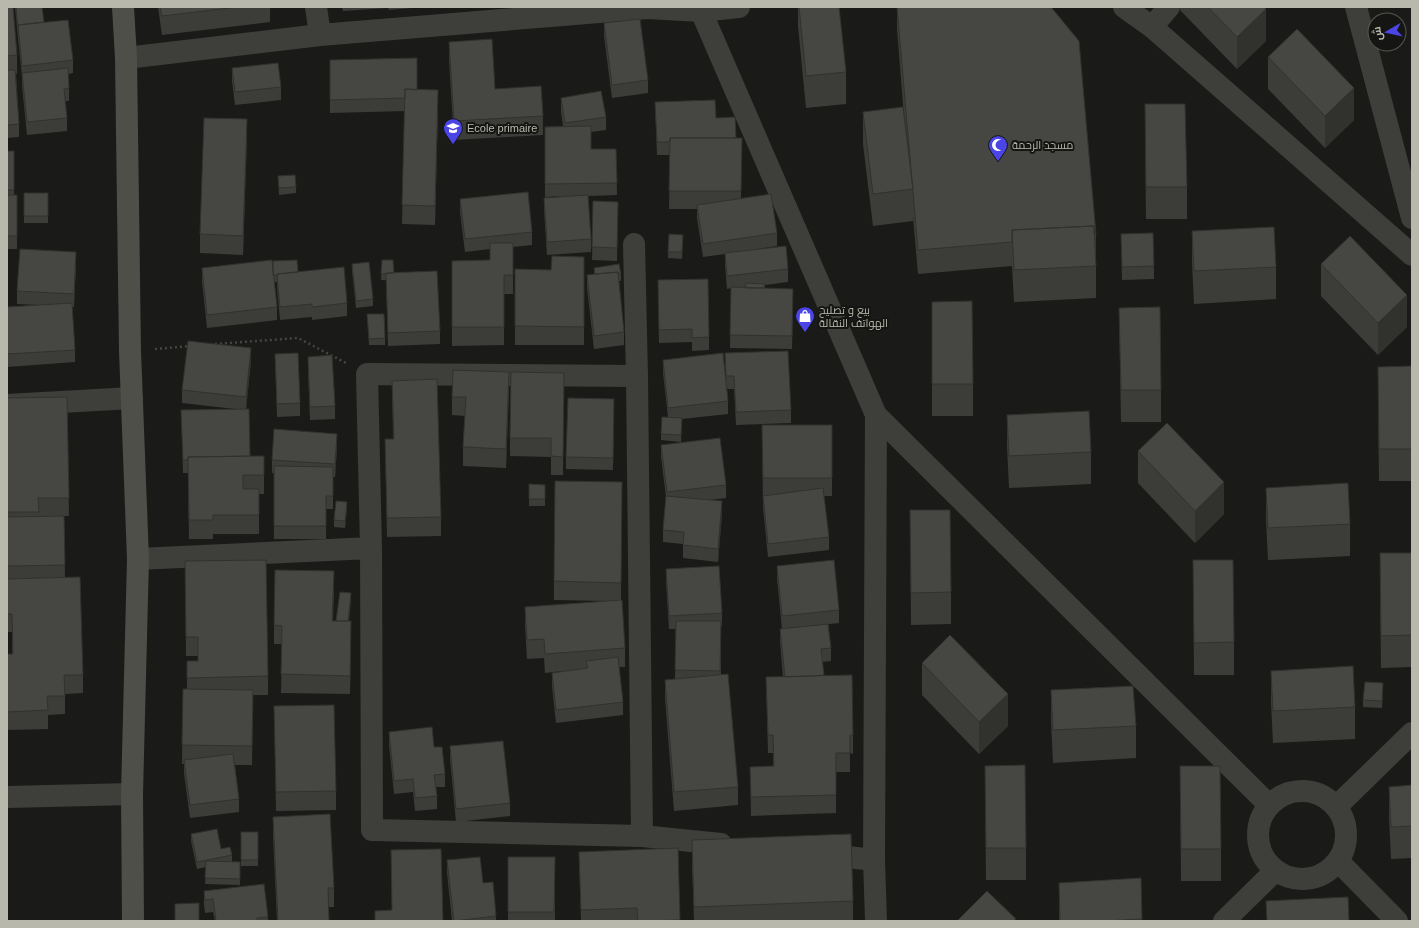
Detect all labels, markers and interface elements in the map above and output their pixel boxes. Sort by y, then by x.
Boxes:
north arrow [1367,12,1407,52]
text: ش [1370,25,1385,41]
school or university icon: Ecole primaire [442,117,464,145]
place label: Ecole primaire [467,122,537,134]
mosque icon: مسجد الرحمة [987,134,1009,162]
place label: مسجد الرحمة [1012,139,1073,152]
place label: بيع و تصليح الهواتف النقالة [819,304,888,330]
shop icon: بيع و تصليح الهواتف النقالة [794,305,816,333]

